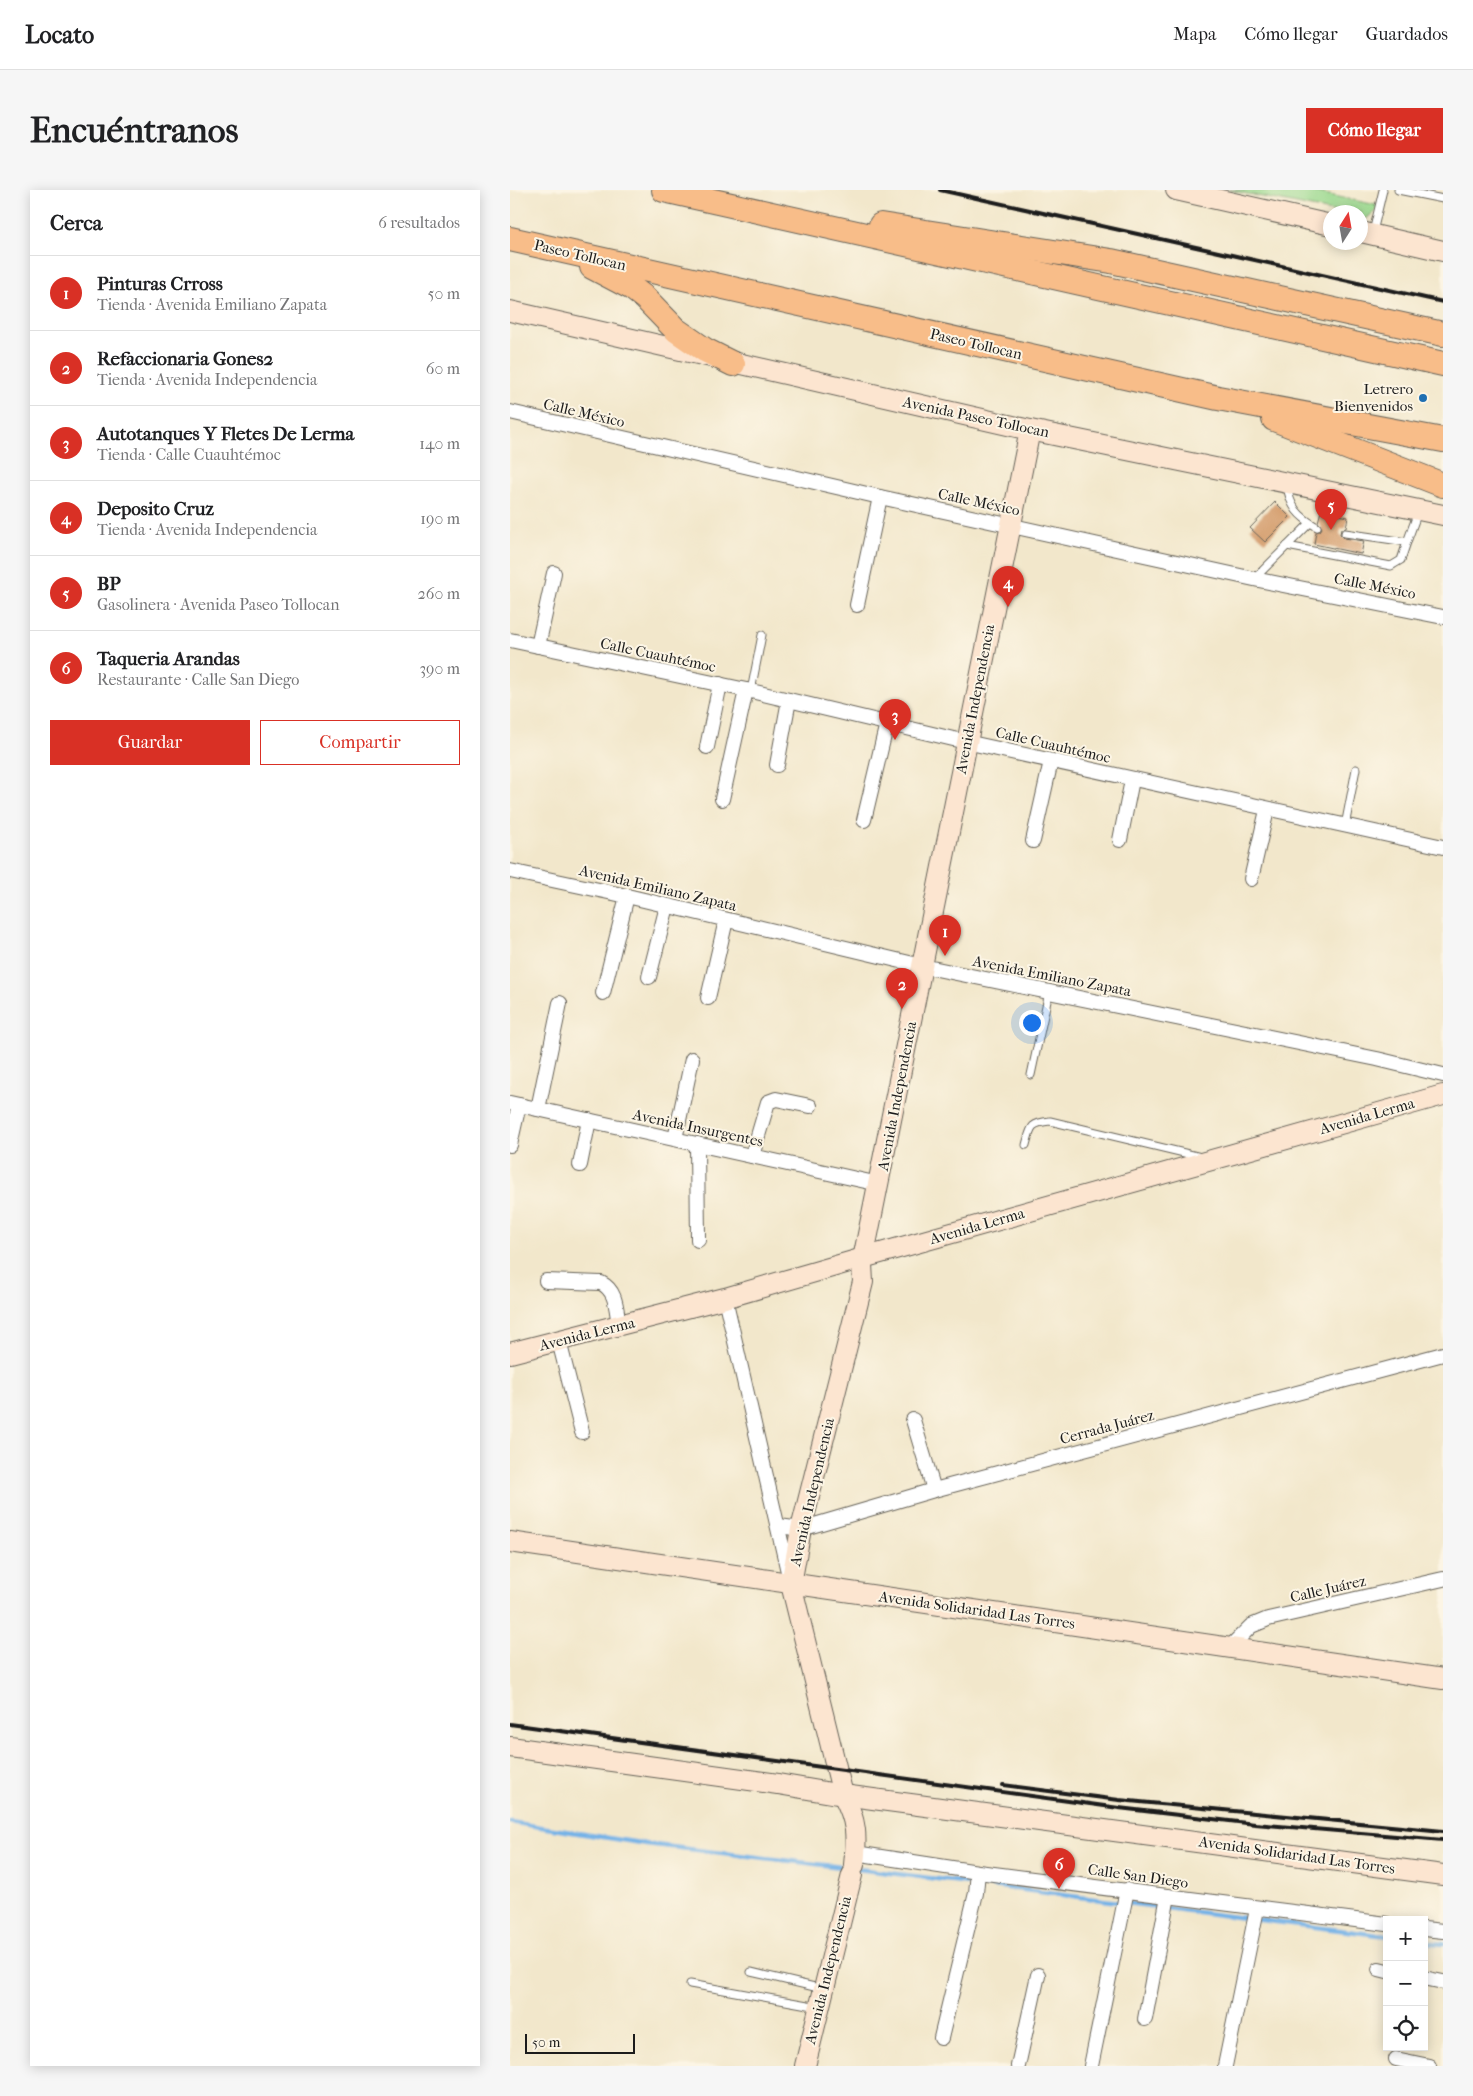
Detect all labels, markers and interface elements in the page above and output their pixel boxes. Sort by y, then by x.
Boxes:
text: Locato [25,21,94,49]
text: Mapa [1173,24,1216,45]
text: Cómo llegar [1244,24,1338,45]
text: Guardados [1366,24,1448,45]
button: Cómo llegar [1306,108,1443,153]
text: Encuéntranos [30,110,238,151]
north arrow [1323,205,1368,250]
text: Cerca [50,211,102,235]
text: 6 resultados [378,213,460,232]
street label: Paseo Tollocan [532,236,628,274]
text: Pinturas Crross [97,273,223,295]
text: 1 [63,284,69,303]
text: 50 m [428,284,460,303]
text: Tienda · Avenida Emiliano Zapata [97,295,327,314]
street label: Paseo Tollocan [928,325,1024,363]
text: Refaccionaria Gones2 [97,348,273,370]
text: 2 [62,359,70,378]
text: 60 m [426,359,460,378]
text: Tienda · Avenida Independencia [97,370,317,389]
place label: Letrero Bienvenidos [1334,380,1413,415]
street label: Avenida Paseo Tollocan [900,392,1051,441]
marker: Letrero Bienvenidos [1417,392,1429,404]
street label: Calle México [541,395,627,431]
text: Autotanques Y Fletes De Lerma [97,423,354,445]
text: 3 [63,434,69,453]
text: 140 m [419,434,460,453]
text: Tienda · Calle Cuauhtémoc [97,445,281,464]
street label: Calle México [936,485,1022,520]
pin: 5 [1315,489,1347,530]
text: Deposito Cruz [97,498,214,520]
text: 4 [61,509,71,528]
text: 190 m [420,509,460,528]
text: Tienda · Avenida Independencia [97,520,317,539]
pin: 4 [992,566,1024,607]
street label: Calle México [1332,569,1418,603]
text: BP [97,573,121,595]
text: 5 [63,584,69,603]
text: 260 m [418,584,460,603]
text: Gasolinera · Avenida Paseo Tollocan [97,595,339,614]
street label: Avenida Independencia [951,622,999,776]
street label: Calle Cuauhtémoc [599,634,718,676]
text: Taqueria Arandas [97,648,240,670]
text: 6 [62,659,70,678]
text: 390 m [419,659,460,678]
text: Restaurante · Calle San Diego [97,670,299,689]
pin: 3 [879,699,911,740]
button: Guardar [50,720,250,765]
button: Compartir [260,720,460,765]
street label: Calle Cuauhtémoc [994,723,1113,767]
street label: Avenida Emiliano Zapata [577,861,739,915]
pin: 1 [929,915,961,956]
street label: Avenida Emiliano Zapata [970,952,1134,1000]
pin: 2 [886,968,918,1009]
your location [1019,1010,1045,1036]
street label: Avenida Independencia [873,1019,921,1173]
street label: Avenida Lerma [1317,1094,1417,1138]
street label: Avenida Insurgentes [630,1105,765,1151]
street label: Avenida Lerma [927,1204,1027,1248]
street label: Avenida Lerma [536,1313,638,1355]
street label: Cerrada Juárez [1058,1406,1156,1448]
street label: Avenida Independencia [786,1415,838,1569]
street label: Calle Juárez [1288,1571,1368,1606]
street label: Avenida Solidaridad Las Torres [877,1587,1077,1633]
street label: Avenida Solidaridad Las Torres [1197,1832,1397,1878]
pin: 6 [1043,1848,1075,1889]
street label: Calle San Diego [1087,1860,1190,1892]
street label: Avenida Independencia [801,1893,855,2047]
map controls [1383,1916,1428,2051]
button: + [1383,1916,1428,1961]
button: − [1383,1961,1428,2006]
button: locate [1383,2006,1428,2051]
scale bar [525,2031,635,2054]
text: 50 m [532,2034,560,2051]

